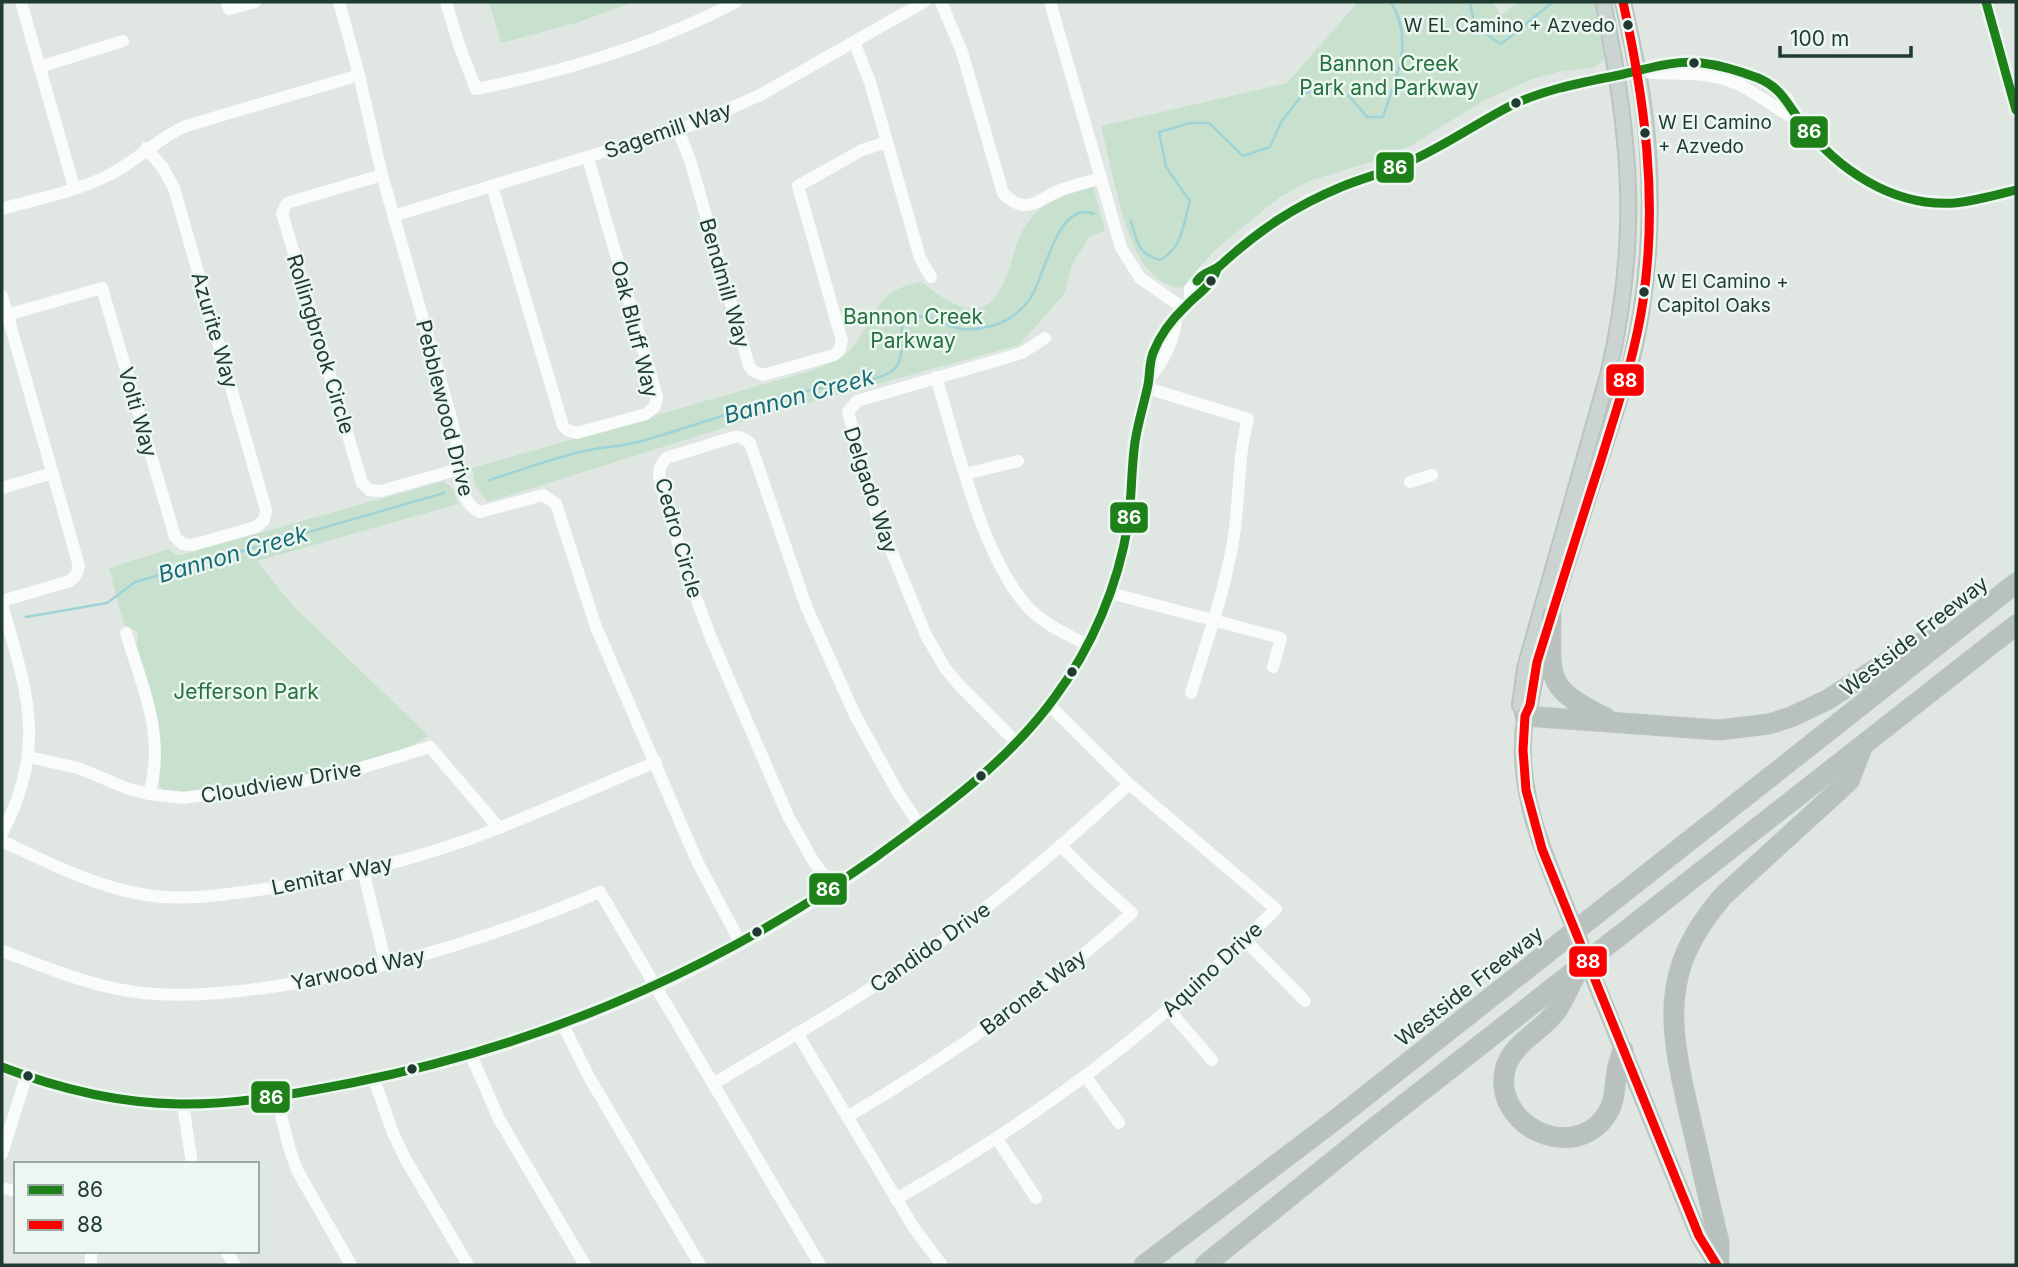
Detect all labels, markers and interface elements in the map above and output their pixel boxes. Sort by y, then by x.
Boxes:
place label: W EL Camino + Azvedo [1404,14,1615,37]
scale bar [1780,14,1911,58]
marker: W EL Camino + Azvedo [1621,18,1635,32]
text: 100 m [1790,26,1849,51]
park label: Bannon Creek Park and Parkway [1299,51,1479,100]
unlabelled marker [1687,56,1701,70]
street label: Sagemill Way [601,96,735,163]
unlabelled marker [1509,96,1523,110]
place label: W El Camino + Azvedo [1658,111,1772,158]
line badge: 86 [1789,115,1829,149]
text: 86 [1797,120,1821,143]
marker: W El Camino + Azvedo [1638,126,1652,140]
line badge: 86 [1375,151,1415,184]
text: 86 [1383,156,1407,179]
street label: Bendmill Way [695,215,755,351]
street label: Rollingbrook Circle [282,251,360,437]
street label: Oak Bluff Way [606,258,664,400]
street label: Azurite Way [187,269,244,391]
place label: W El Camino + Capitol Oaks [1657,270,1789,317]
unlabelled marker [1204,274,1218,288]
marker: W El Camino + Capitol Oaks [1637,285,1651,299]
park label: Bannon Creek Parkway [843,304,984,353]
street label: Pebblewood Drive [411,317,479,499]
water label: Bannon Creek [721,362,878,430]
line badge: 88 [1605,363,1645,397]
street label: Volti Way [113,364,163,460]
text: 88 [1613,369,1637,392]
street label: Delgado Way [839,424,903,557]
street label: Cedro Circle [650,475,708,601]
line badge: 86 [1109,501,1149,534]
text: 86 [1117,506,1141,529]
water label: Bannon Creek [155,519,311,589]
street label: Westside Freeway [1835,570,1993,701]
unlabelled marker [1065,665,1079,679]
park label: Jefferson Park [173,679,319,704]
street label: Cloudview Drive [199,756,363,808]
unlabelled marker [974,769,988,783]
street label: Lemitar Way [269,850,395,900]
line badge: 86 [808,872,848,906]
text: 86 [816,878,840,901]
street label: Candido Drive [865,896,995,998]
street label: Aquino Drive [1157,916,1267,1022]
street label: Westside Freeway [1390,920,1548,1051]
unlabelled marker [750,925,764,939]
street label: Yarwood Way [289,943,427,995]
street label: Baronet Way [975,944,1091,1040]
line badge: 88 [1568,945,1608,978]
text: 88 [1576,950,1600,973]
unlabelled marker [405,1062,419,1076]
unlabelled marker [21,1069,35,1083]
line badge: 86 [250,1080,291,1114]
text: 86 [259,1086,283,1109]
legend [14,1162,259,1253]
text: 86 [77,1177,103,1202]
text: 88 [77,1212,103,1237]

